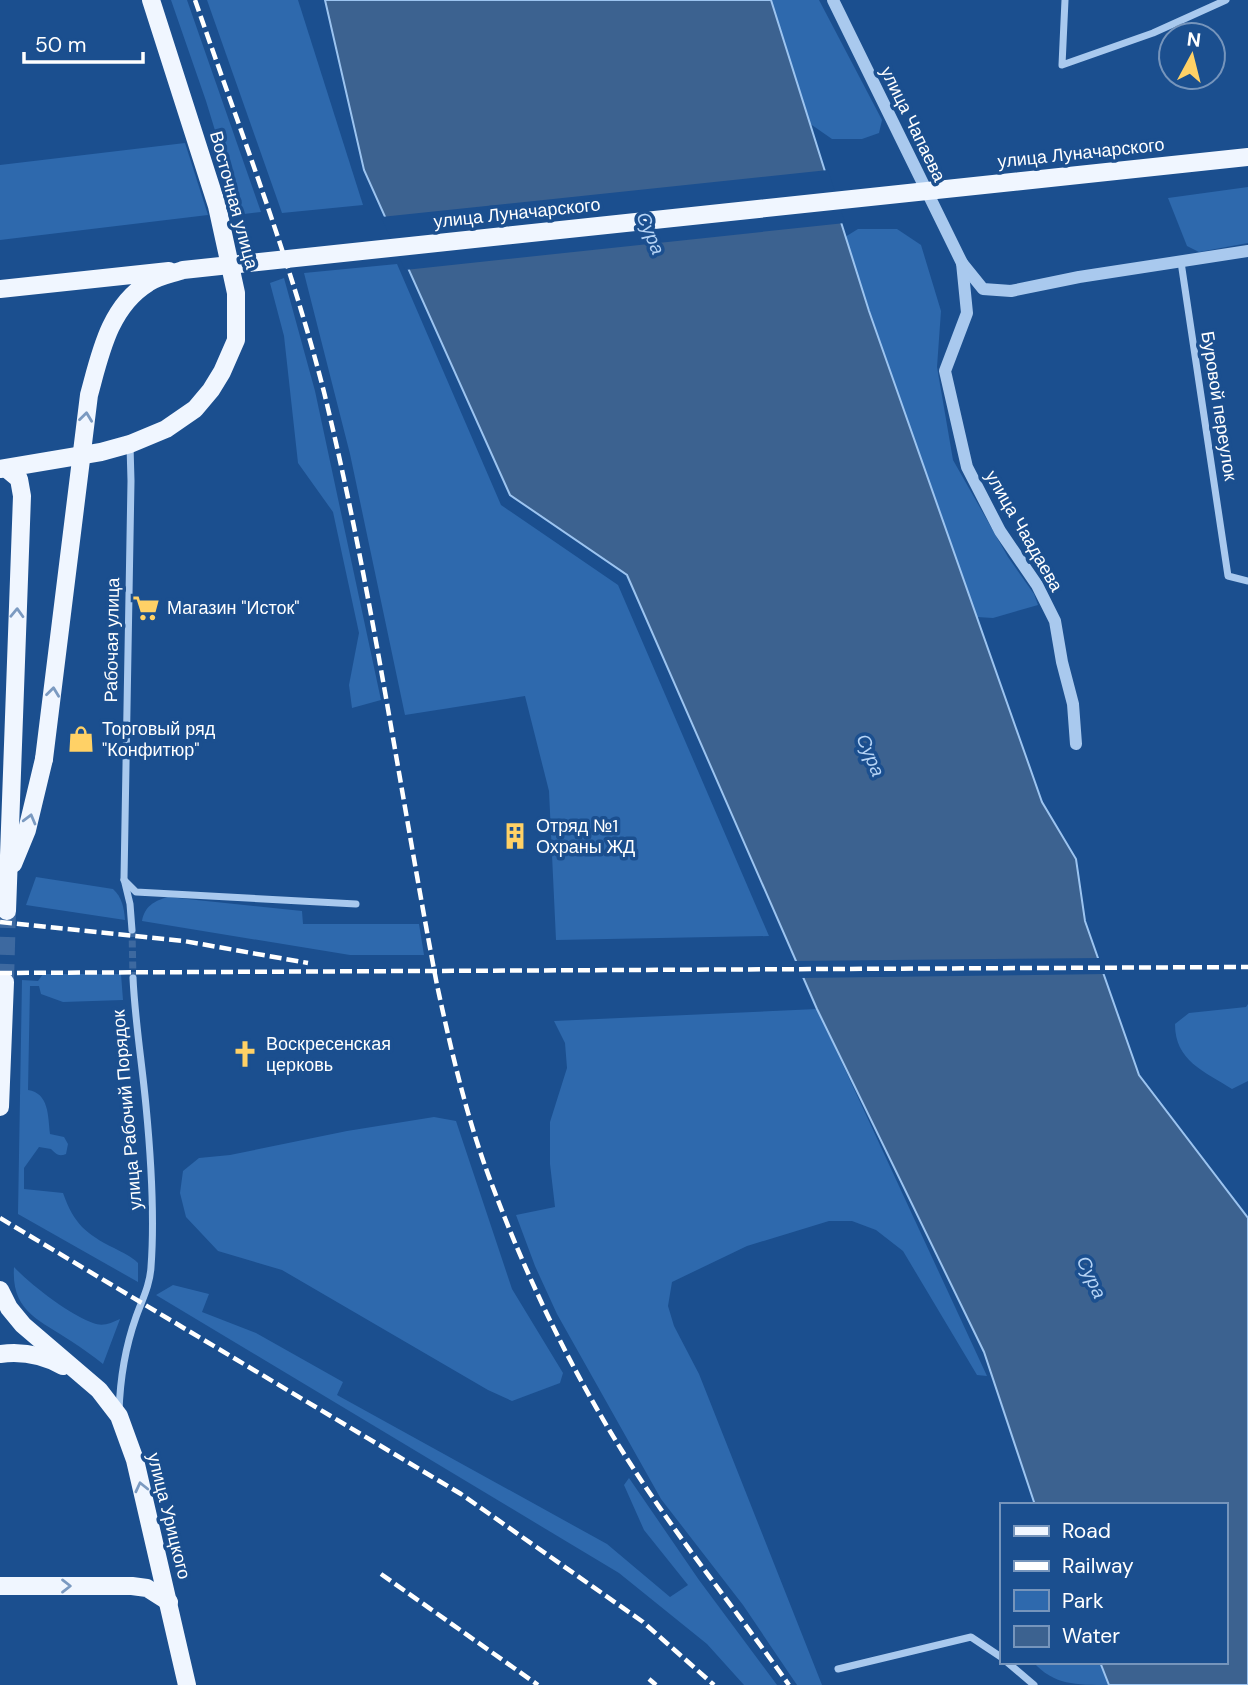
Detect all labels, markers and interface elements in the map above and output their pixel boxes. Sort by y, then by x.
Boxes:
scale bar [24,21,144,65]
north arrow [1157,21,1227,91]
text: N [1186,26,1202,53]
text: 50 m [35,31,86,59]
street label: улица Чапаева [875,62,952,187]
street label: Восточная улица [204,128,264,273]
street label: улица Луначарского [996,132,1166,174]
street label: улица Луначарского [432,192,602,234]
water label: Сура [630,208,671,258]
street label: Буровой переулок [1195,329,1243,483]
one-way arrow [78,411,93,423]
street label: улица Чаадаева [980,466,1069,597]
street label: Рабочая улица [99,576,125,703]
supermarket icon: Магазин "Исток" [131,593,161,623]
place label: Магазин "Исток" [167,596,300,620]
one-way arrow [10,607,25,618]
one-way arrow [46,686,61,698]
place label: Торговый ряд "Конфитюр" [102,717,216,762]
shop icon: Торговый ряд "Конфитюр" [66,724,96,754]
water label: Сура [850,730,891,780]
one-way arrow [22,814,36,826]
place label: Отряд №1 Охраны ЖД [536,814,635,859]
building icon: Отряд №1 Охраны ЖД [500,821,530,851]
street label: улица Рабочий Порядок [106,1009,148,1211]
place label: Воскресенская церковь [266,1032,391,1077]
church icon: Воскресенская церковь [230,1039,260,1069]
water label: Сура [1071,1252,1112,1303]
street label: улица Урицкого [142,1450,196,1582]
one-way arrow [135,1481,150,1493]
legend [1000,1503,1227,1664]
text: Road [1062,1517,1111,1545]
text: Railway [1062,1552,1134,1580]
one-way arrow [61,1578,72,1594]
text: Park [1062,1587,1104,1615]
text: Water [1062,1622,1120,1650]

